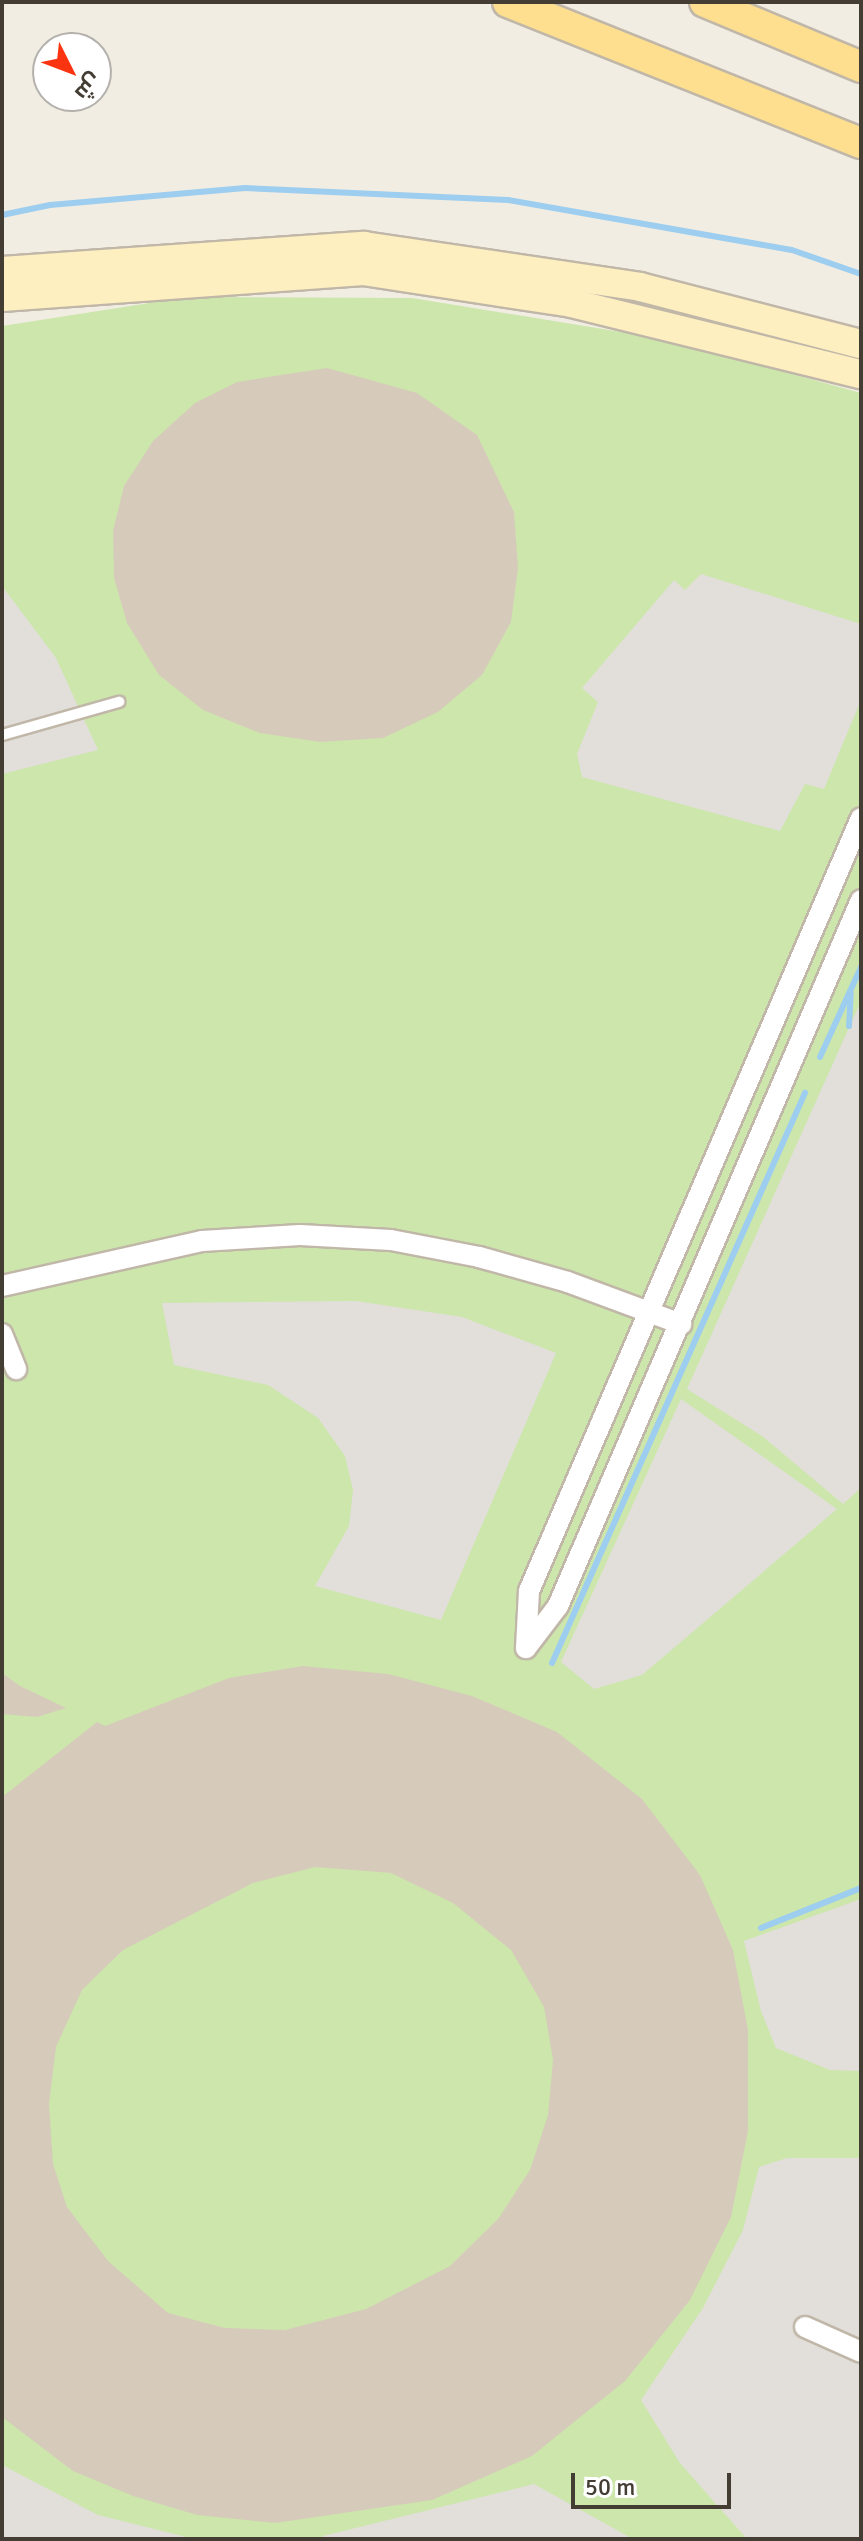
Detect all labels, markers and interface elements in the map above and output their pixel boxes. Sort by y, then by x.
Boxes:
north arrow [32,32,112,112]
text: ش [69,68,108,107]
scale bar [575,2457,735,2507]
text: 50 m [585,2472,635,2502]

